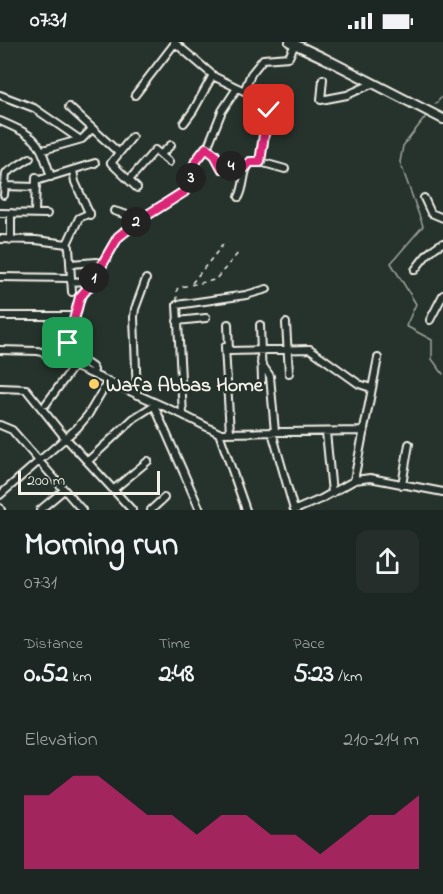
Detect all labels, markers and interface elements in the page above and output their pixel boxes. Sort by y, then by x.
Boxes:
text: 07:31 [30,5,67,37]
pin [243,84,294,135]
icon: check [252,93,285,126]
pin: 4 [216,151,246,181]
text: 4 [228,154,234,178]
pin: 3 [176,163,206,193]
text: 3 [188,166,194,190]
pin: 2 [121,207,151,237]
text: 2 [132,210,140,234]
pin: 1 [79,263,109,293]
text: 1 [91,266,97,290]
pin [42,317,93,368]
icon: arrive [51,326,84,359]
place label: Wafa Abbas Home [106,372,264,401]
marker: Wafa Abbas Home [87,377,101,391]
scale bar [18,468,160,496]
text: 200 m [27,469,65,493]
text: Morning run [24,522,178,570]
button: share [356,530,419,593]
text: 07:31 [24,569,57,598]
text: Distance [24,632,83,656]
text: Time [159,632,190,656]
text: Pace [293,632,325,656]
text: 0.52 [24,656,68,694]
text: 2:48 [159,656,194,694]
text: 5:23 [293,656,334,694]
text: km [68,665,92,689]
text: /km [334,665,362,689]
text: Elevation [24,726,98,755]
text: 210–214 m [343,726,419,755]

